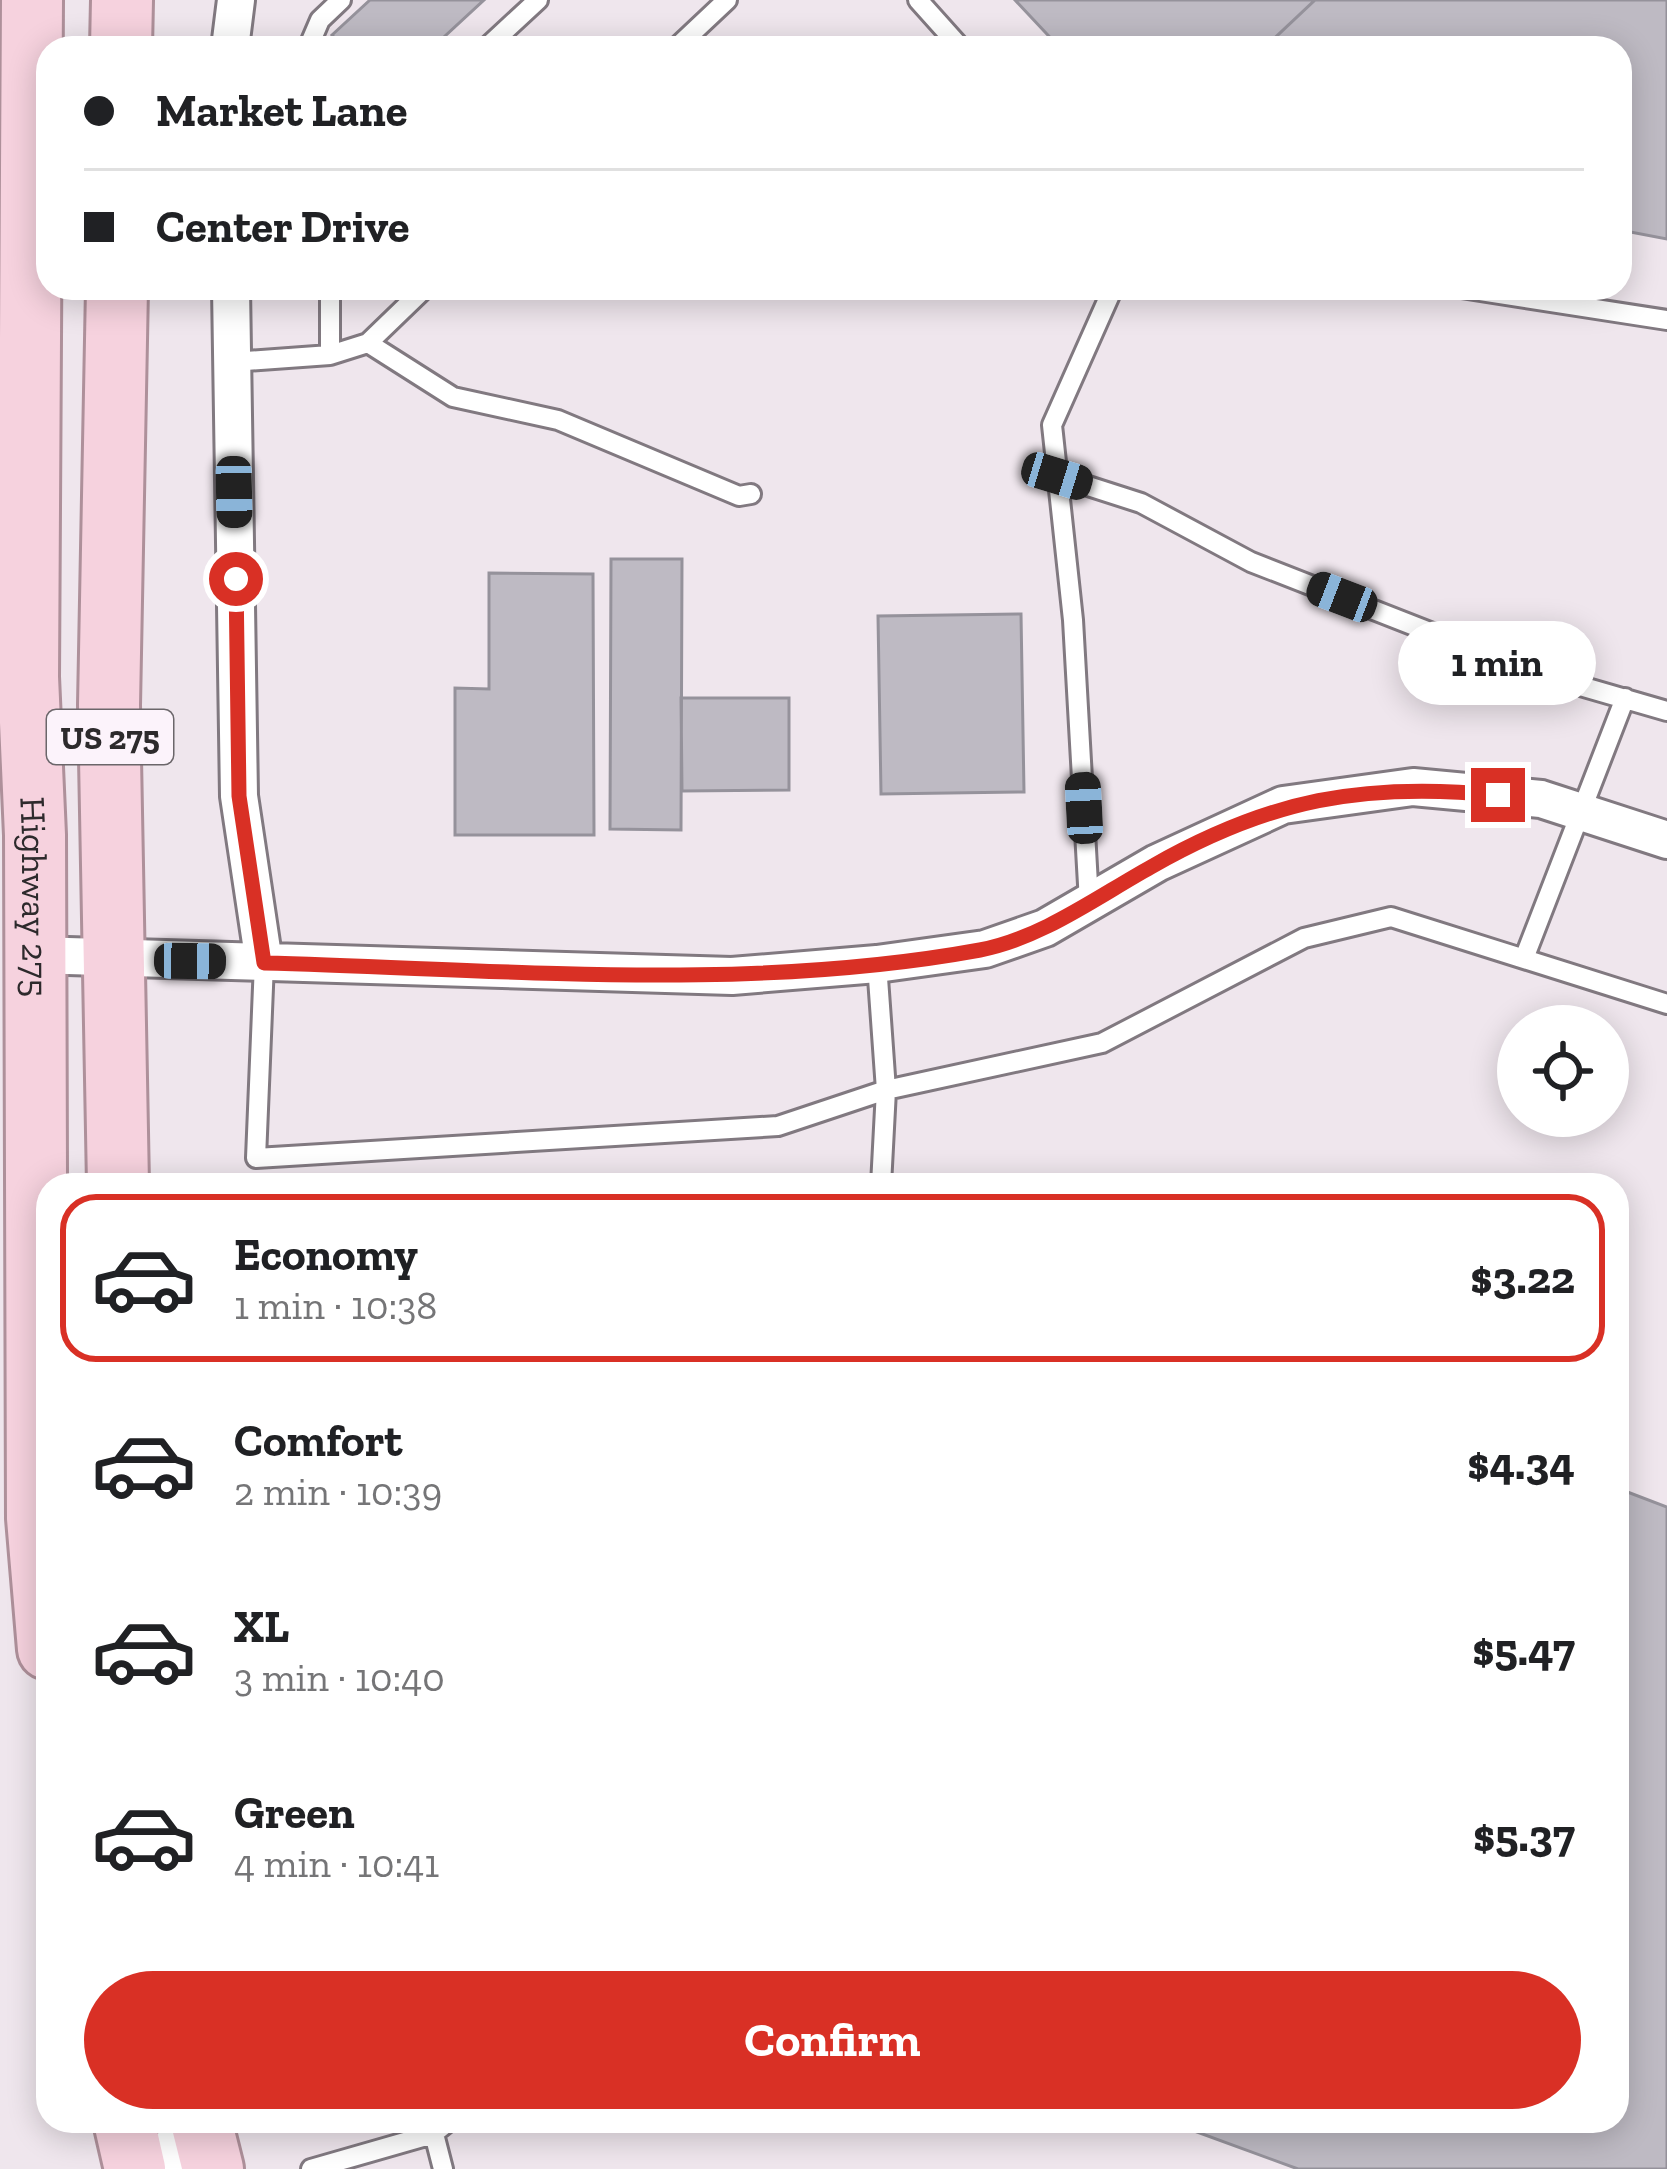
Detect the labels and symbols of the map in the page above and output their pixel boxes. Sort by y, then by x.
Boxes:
car [1017,448,1097,504]
car [215,456,253,528]
route start [209,552,263,606]
car [1302,567,1382,627]
callout: 1 min [1399,621,1597,705]
road number: US 275 [47,710,173,764]
route end [1471,768,1525,822]
car [1064,771,1104,845]
street label: Highway 275 [12,796,57,997]
car [154,942,226,980]

